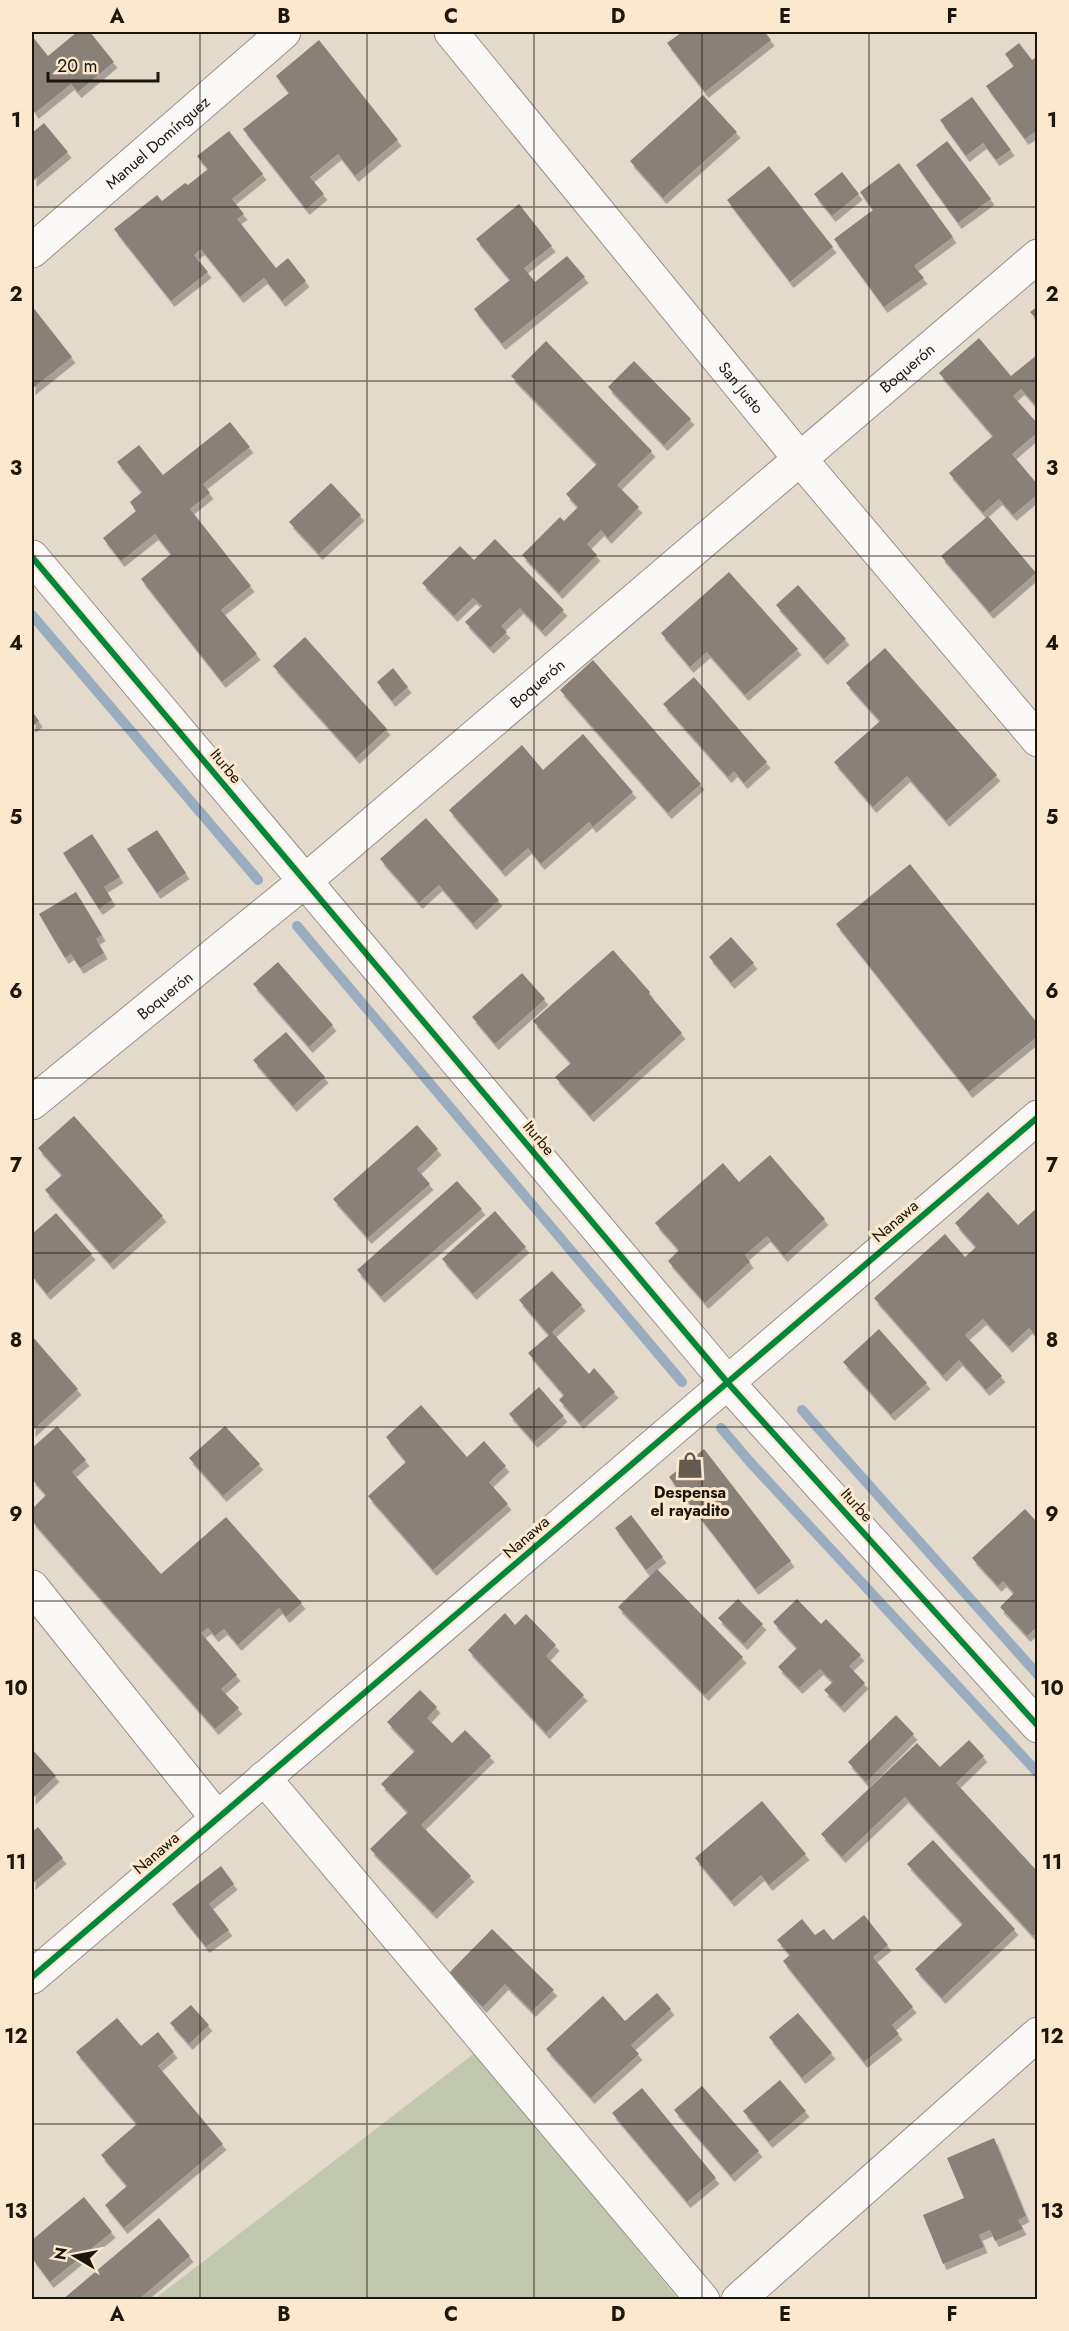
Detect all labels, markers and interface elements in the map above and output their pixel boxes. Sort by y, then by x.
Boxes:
text: A [109,2,125,31]
text: B [277,2,291,31]
text: C [444,2,458,31]
text: D [611,2,625,31]
text: E [779,2,791,31]
text: F [946,2,958,31]
scale bar [48,45,158,83]
text: 20 m [57,53,97,79]
street label: Manuel Domínguez [100,90,215,194]
text: 1 [11,106,21,135]
text: 1 [1047,106,1057,135]
text: 2 [9,280,23,309]
text: 2 [1045,280,1059,309]
street label: Boquerón [874,338,940,398]
street label: San Justo [713,357,770,418]
text: 3 [10,454,22,483]
text: 3 [1046,454,1058,483]
text: 4 [9,629,23,658]
text: 4 [1045,629,1059,658]
street label: Boquerón [505,653,570,713]
street label: Iturbe [205,744,247,788]
text: 5 [10,803,23,832]
text: 5 [1046,803,1059,832]
street label: Boquerón [132,965,197,1025]
text: 6 [9,977,23,1006]
text: 6 [1045,977,1059,1006]
street label: Iturbe [518,1116,560,1160]
text: 7 [10,1151,23,1180]
text: 7 [1046,1151,1059,1180]
street label: Nanawa [867,1194,923,1248]
text: 8 [10,1326,22,1355]
text: 8 [1046,1326,1058,1355]
shop icon: Despensa el rayadito [675,1450,705,1480]
place label: Despensa el rayadito [650,1481,730,1522]
street label: Iturbe [835,1483,879,1527]
text: 9 [9,1500,23,1529]
text: 9 [1045,1500,1059,1529]
street label: Nanawa [498,1510,554,1564]
text: 10 [4,1674,28,1703]
text: 10 [1040,1674,1064,1703]
street label: Nanawa [128,1826,184,1880]
text: 11 [6,1848,26,1877]
text: 11 [1042,1848,1062,1877]
text: 12 [4,2022,28,2051]
text: 12 [1040,2022,1064,2051]
text: 13 [5,2197,27,2226]
text: 13 [1041,2197,1063,2226]
north arrow [45,2226,105,2286]
text: N [48,2245,73,2262]
text: A [109,2300,125,2329]
text: B [277,2300,291,2329]
text: C [444,2300,458,2329]
text: D [611,2300,625,2329]
text: E [779,2300,791,2329]
text: F [946,2300,958,2329]

